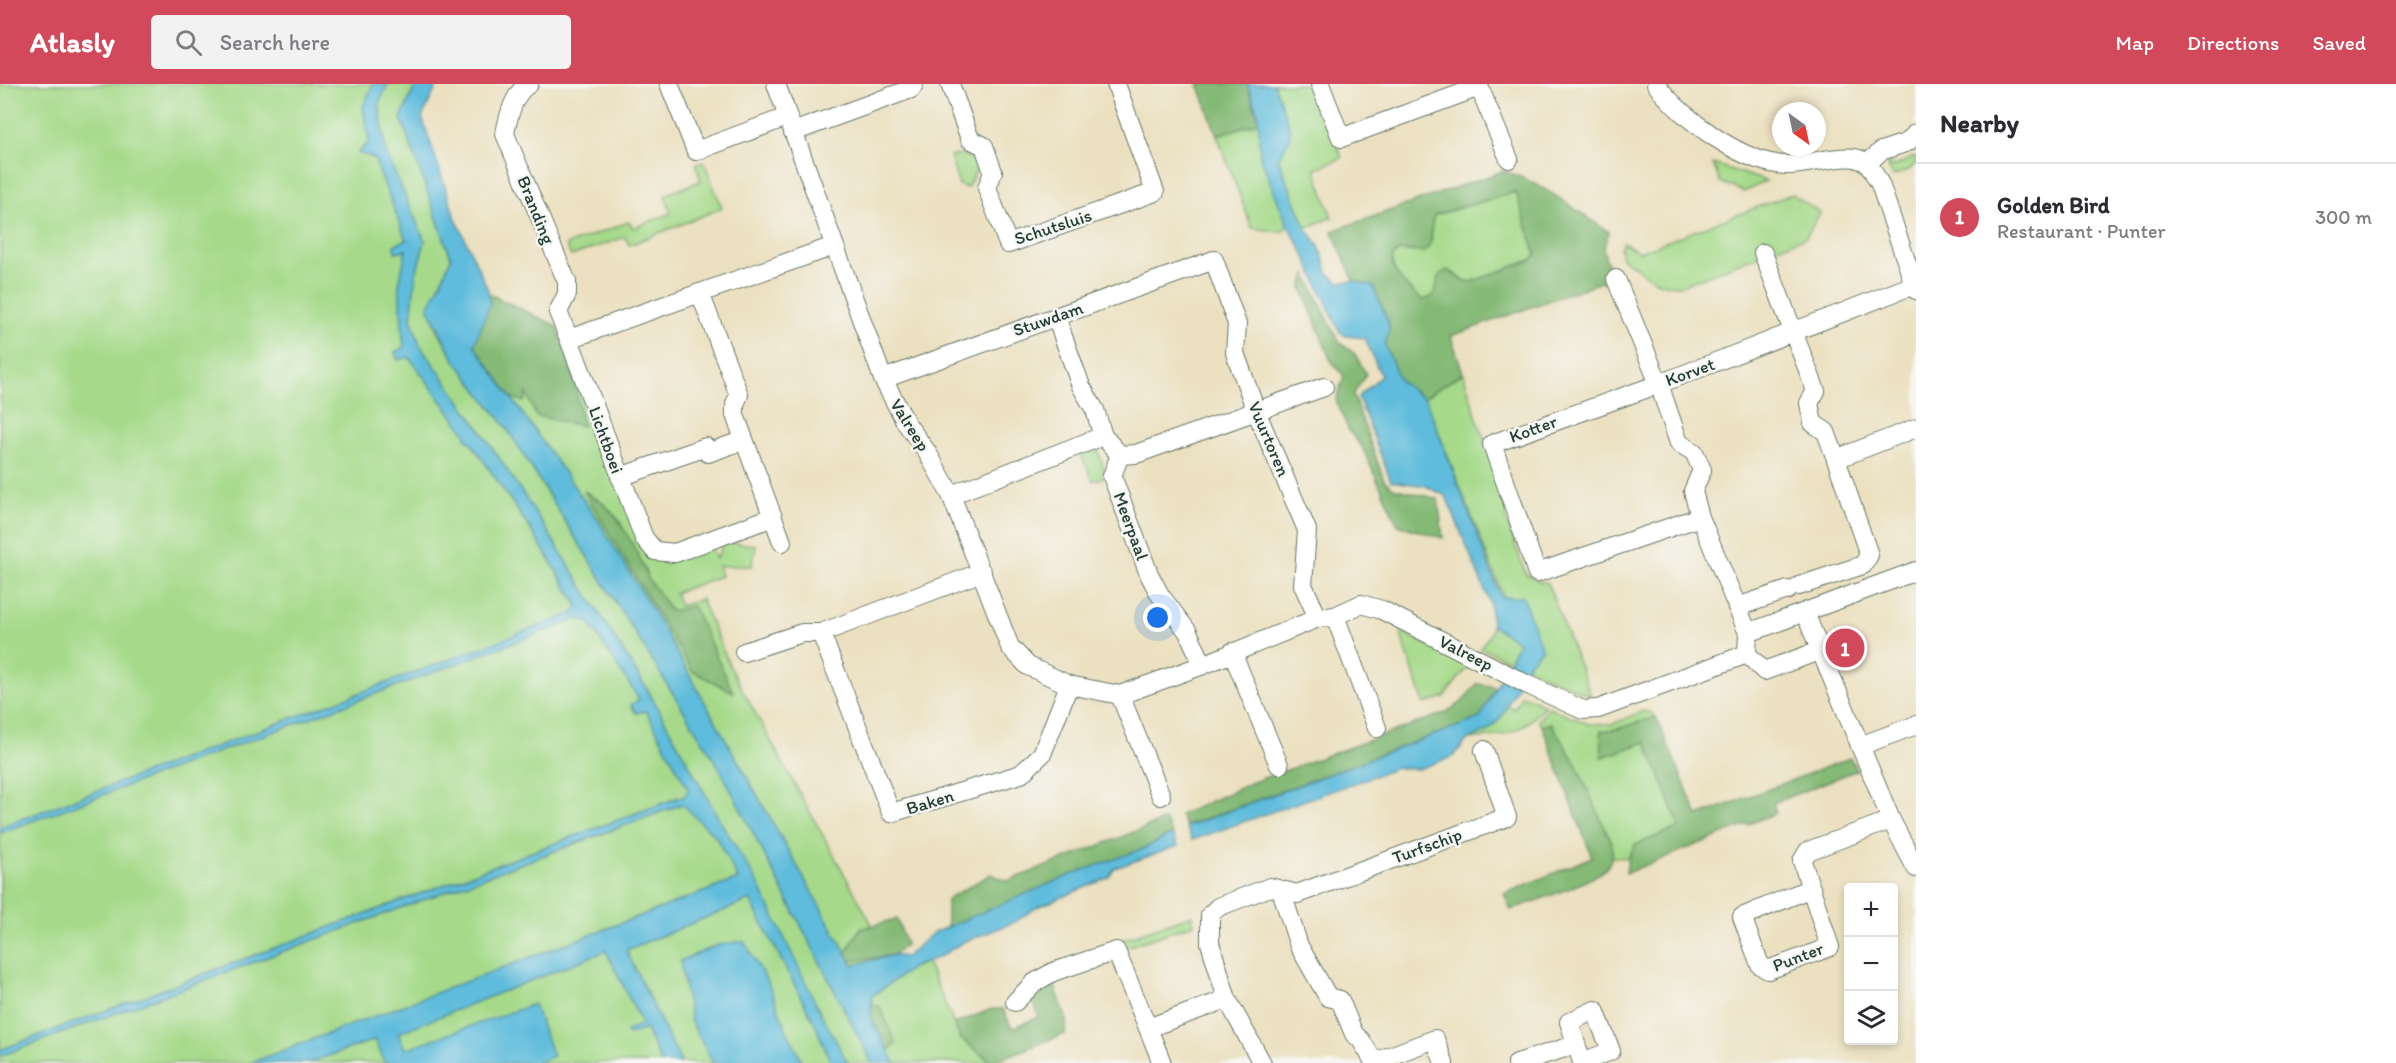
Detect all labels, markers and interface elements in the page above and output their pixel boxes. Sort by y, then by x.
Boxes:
search box [151,15,571,69]
text: Atlasly [30,25,115,59]
icon: search [172,26,205,59]
text: Search here [220,29,330,56]
text: Map [2116,30,2154,55]
text: Directions [2187,30,2279,55]
text: Saved [2312,30,2366,55]
north arrow [1772,102,1826,156]
text: Nearby [1940,107,2019,139]
street label: Branding [512,173,560,248]
text: Golden Bird [1997,192,2110,219]
street label: Schutsluis [1012,204,1094,250]
text: 1 [1955,205,1964,229]
text: 300 m [2315,205,2372,229]
text: Restaurant · Punter [1997,219,2165,243]
street label: Stuwdam [1010,297,1086,341]
street label: Korvet [1662,353,1718,391]
street label: Valreep [885,395,935,455]
street label: Vuurtoren [1243,398,1295,480]
street label: Lichtboei [584,403,628,477]
street label: Kotter [1506,410,1561,448]
street label: Meerpaal [1109,489,1153,563]
your location [1143,603,1172,632]
pin: 1 [1826,626,1864,670]
street label: Valreep [1435,630,1497,676]
street label: Baken [904,784,957,820]
street label: Turfschip [1389,823,1465,869]
map controls [1844,883,1898,1045]
button: + [1844,883,1898,937]
street label: Punter [1769,937,1827,977]
button: − [1844,937,1898,991]
button: layers [1844,991,1898,1045]

